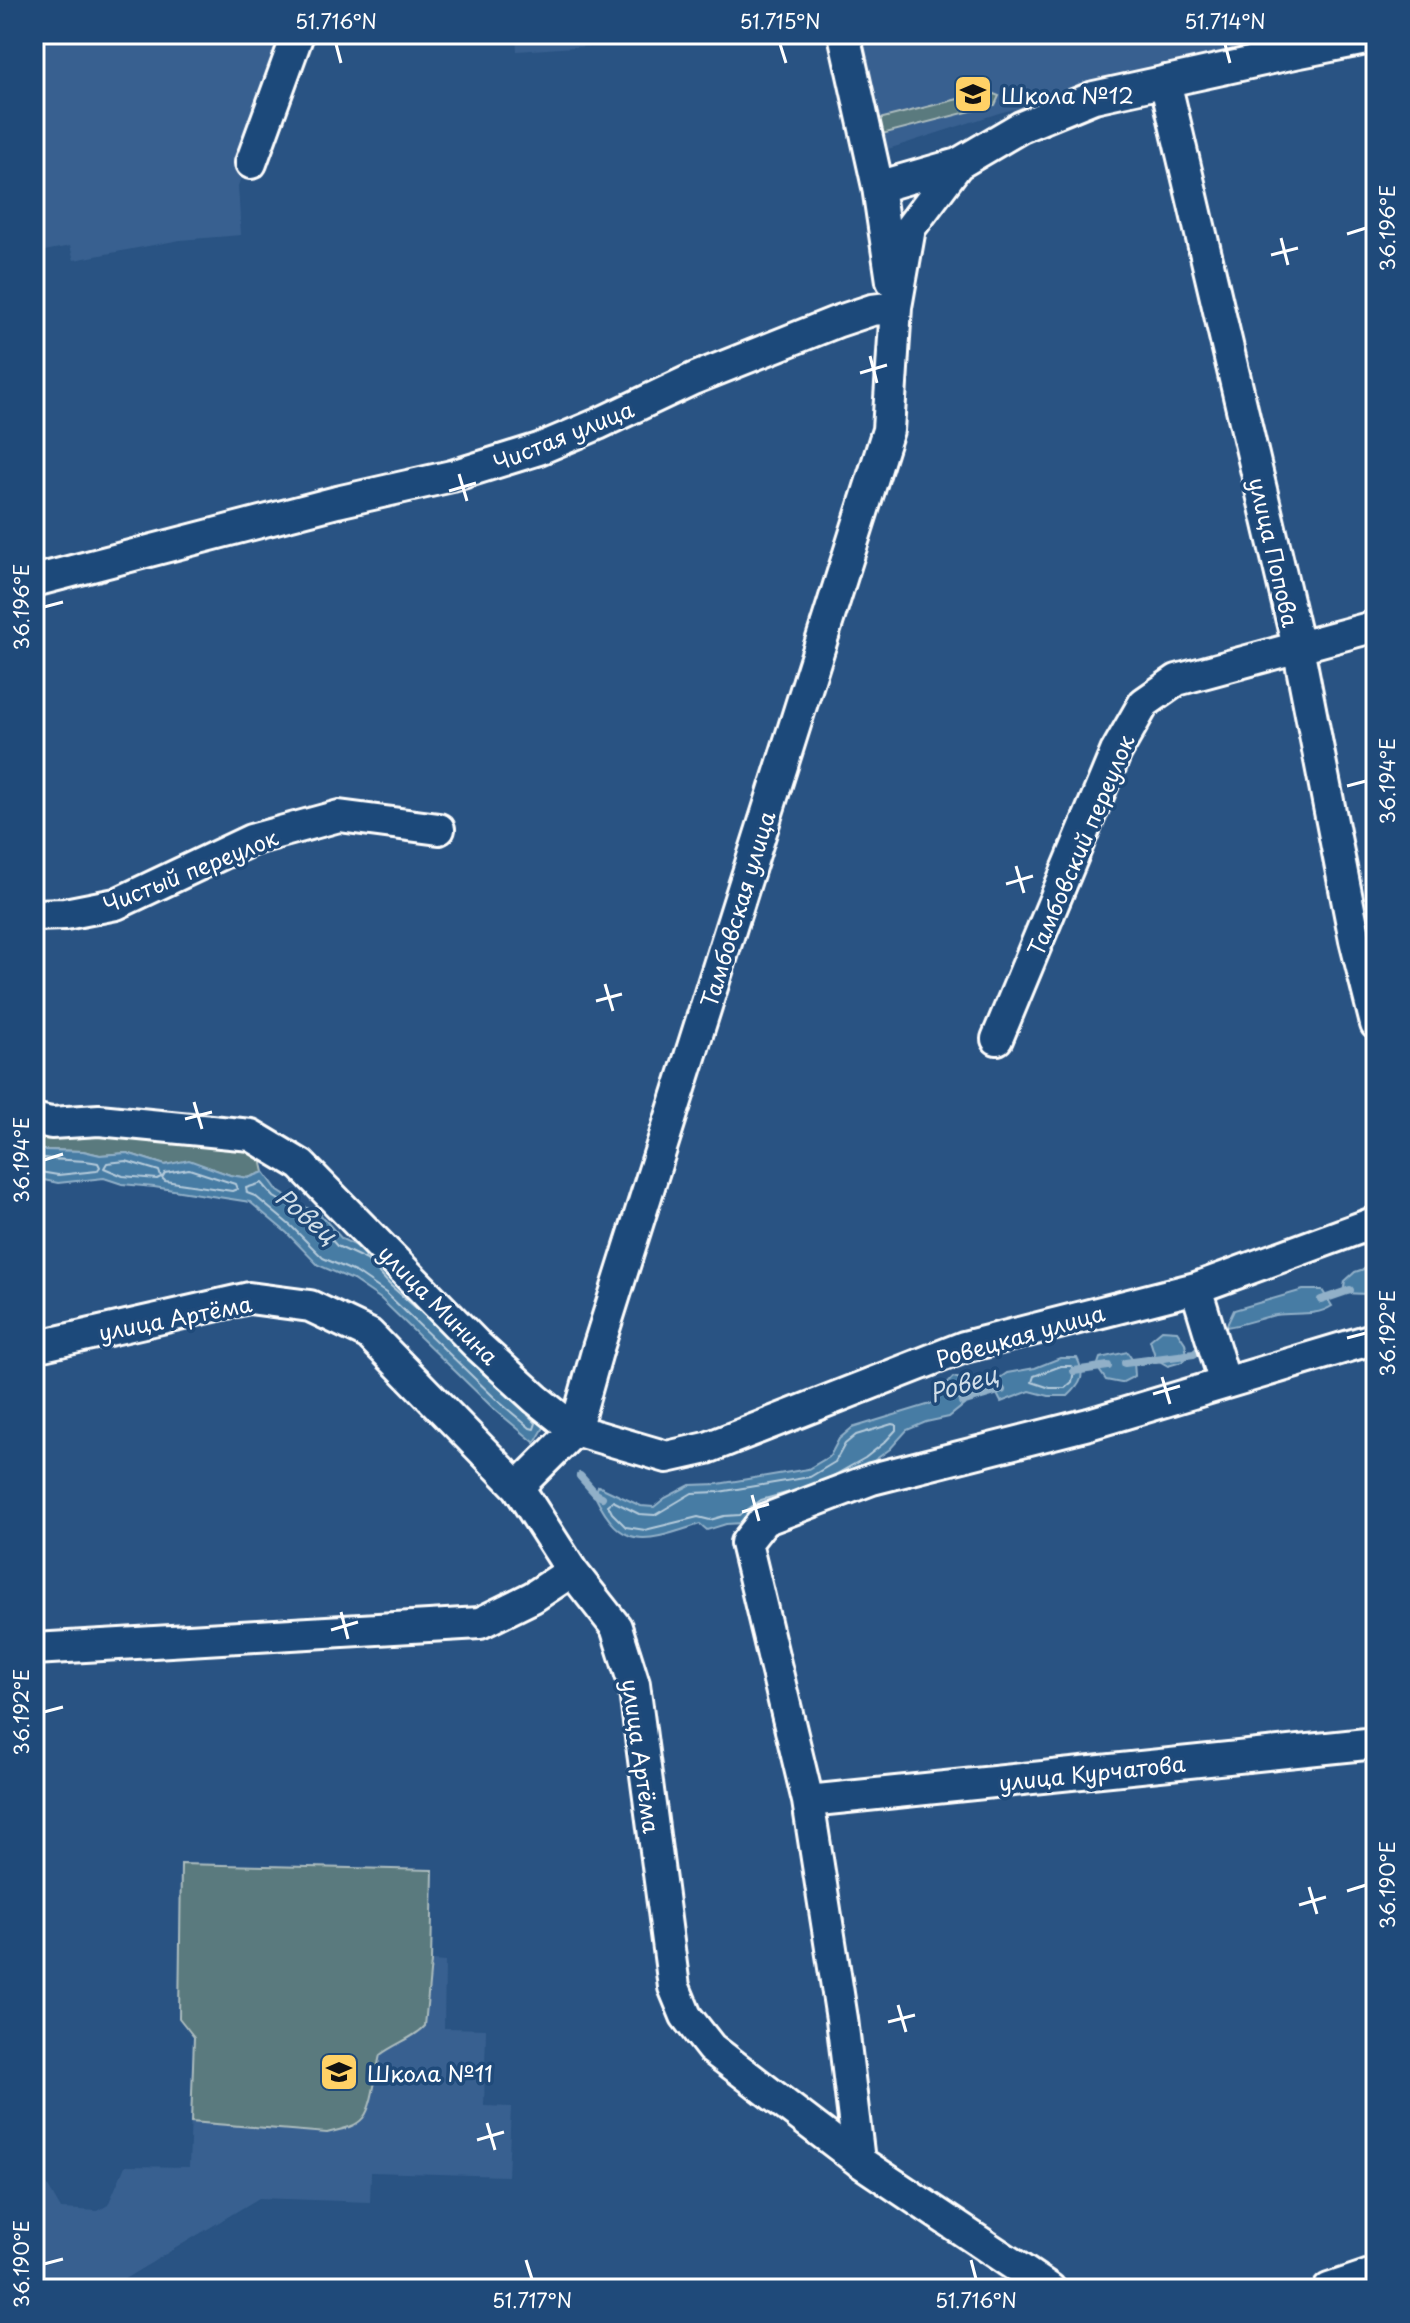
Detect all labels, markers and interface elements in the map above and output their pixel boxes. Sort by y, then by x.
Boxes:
text: 51.716°N [295,6,377,36]
text: 51.715°N [739,6,821,36]
text: 51.714°N [1184,6,1266,36]
school or university icon: Школа №12 [952,73,994,115]
place label: Школа №12 [1001,78,1134,111]
text: 36.196°E [1372,185,1402,271]
street label: Чистая улица [488,392,638,478]
street label: улица Попова [1242,474,1308,630]
text: 36.196°E [6,564,36,650]
street label: Тамбовский переулок [1018,728,1142,961]
text: 36.194°E [1372,738,1402,824]
street label: Тамбовская улица [691,807,783,1011]
street label: Чистый переулок [97,819,283,920]
text: 36.194°E [6,1117,36,1203]
water label: Ровец [269,1179,346,1252]
street label: улица Минина [371,1236,507,1372]
street label: улица Артёма [95,1286,255,1348]
text: 36.192°E [1372,1290,1402,1376]
street label: Ровецкая улица [932,1295,1108,1375]
water label: Ровец [924,1355,1002,1410]
text: 36.192°E [6,1669,36,1755]
street label: улица Артёма [615,1677,669,1836]
street label: улица Курчатова [997,1746,1187,1798]
text: 36.190°E [1372,1841,1402,1929]
school or university icon: Школа №11 [318,2051,360,2093]
place label: Школа №11 [367,2056,493,2089]
text: 36.190°E [6,2220,36,2308]
text: 51.717°N [492,2285,572,2315]
text: 51.716°N [935,2285,1017,2315]

